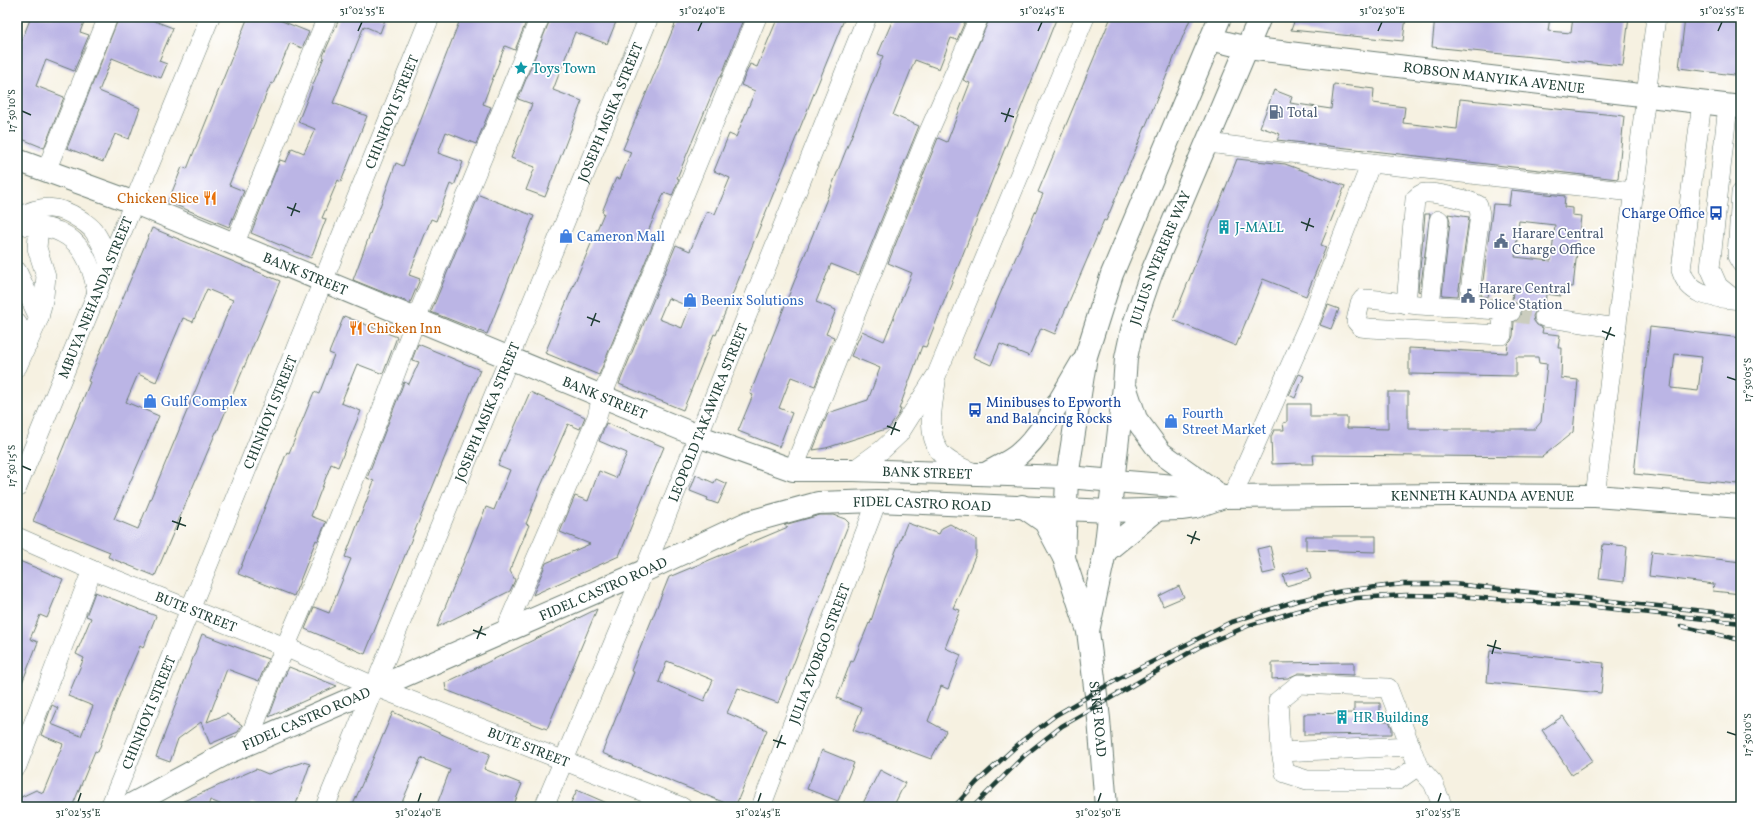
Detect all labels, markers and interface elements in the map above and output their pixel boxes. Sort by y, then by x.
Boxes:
text: 31°02'35"E [339,4,385,18]
text: 31°02'40"E [679,4,725,18]
text: 31°02'45"E [1020,4,1064,18]
text: 31°02'50"E [1359,4,1405,18]
text: 31°02'55"E [1700,4,1744,18]
street label: JOSEPH MSIKA STREET [574,40,649,186]
street label: CHINHOYI STREET [361,53,425,172]
street label: ROBSON MANYIKA AVENUE [1402,59,1586,99]
place icon: Toys Town [513,60,529,76]
place label: Toys Town [532,60,596,79]
text: 17°50'10"S [5,89,19,133]
fuel station icon: Total [1268,104,1284,120]
place label: Total [1287,104,1318,123]
street label: JULIUS NYERERE WAY [1126,188,1196,328]
place label: Chicken Slice [117,190,199,209]
restaurant icon: Chicken Slice [202,190,218,206]
place label: Charge Office [1622,205,1705,224]
bus stop icon: Charge Office [1708,205,1724,221]
street label: MBUYA NEHANDA STREET [55,214,138,382]
building icon: J-MALL [1216,219,1232,235]
place label: J-MALL [1235,219,1284,238]
place label: Harare Central Charge Office [1512,225,1604,260]
shop icon: Cameron Mall [558,228,574,244]
place label: Cameron Mall [577,228,665,247]
public building icon: Harare Central Charge Office [1493,233,1509,249]
street label: BANK STREET [260,249,350,301]
place label: Harare Central Police Station [1479,280,1571,315]
public building icon: Harare Central Police Station [1460,288,1476,304]
shop icon: Beenix Solutions [682,292,698,308]
place label: Beenix Solutions [701,292,804,311]
restaurant icon: Chicken Inn [348,320,364,336]
place label: Chicken Inn [367,320,442,339]
street label: LEOPOLD TAKAWIRA STREET [665,321,754,505]
street label: JOSEPH MSIKA STREET [451,340,526,485]
street label: CHINHOYI STREET [240,353,303,473]
text: 17°50'05"S [1741,358,1755,402]
street label: BANK STREET [559,373,650,425]
shop icon: Gulf Complex [142,393,158,409]
place label: Gulf Complex [161,393,247,412]
place label: Minibuses to Epworth and Balancing Rocks [986,394,1121,429]
bus stop icon: Minibuses to Epworth and Balancing Rocks [967,402,983,418]
place label: Fourth Street Market [1182,405,1266,440]
shop icon: Fourth Street Market [1163,413,1179,429]
text: 17°50'15"S [5,445,19,487]
street label: BANK STREET [882,463,973,485]
street label: KENNETH KAUNDA AVENUE [1391,487,1574,507]
street label: FIDEL CASTRO ROAD [853,493,991,517]
street label: FIDEL CASTRO ROAD [537,553,671,627]
street label: JULIA ZVOBGO STREET [785,581,856,727]
street label: BUTE STREET [152,588,239,638]
street label: CHINHOYI STREET [118,653,181,773]
street label: SEKE ROAD [1083,680,1110,758]
street label: FIDEL CASTRO ROAD [240,683,374,756]
building icon: HR Building [1334,709,1350,725]
place label: HR Building [1353,709,1429,728]
text: 17°50'10"S [1741,713,1755,757]
street label: BUTE STREET [484,724,572,773]
text: 31°02'35"E [55,806,101,820]
text: 31°02'40"E [395,806,441,820]
text: 31°02'45"E [736,806,780,820]
text: 31°02'50"E [1075,806,1121,820]
text: 31°02'55"E [1416,806,1460,820]

